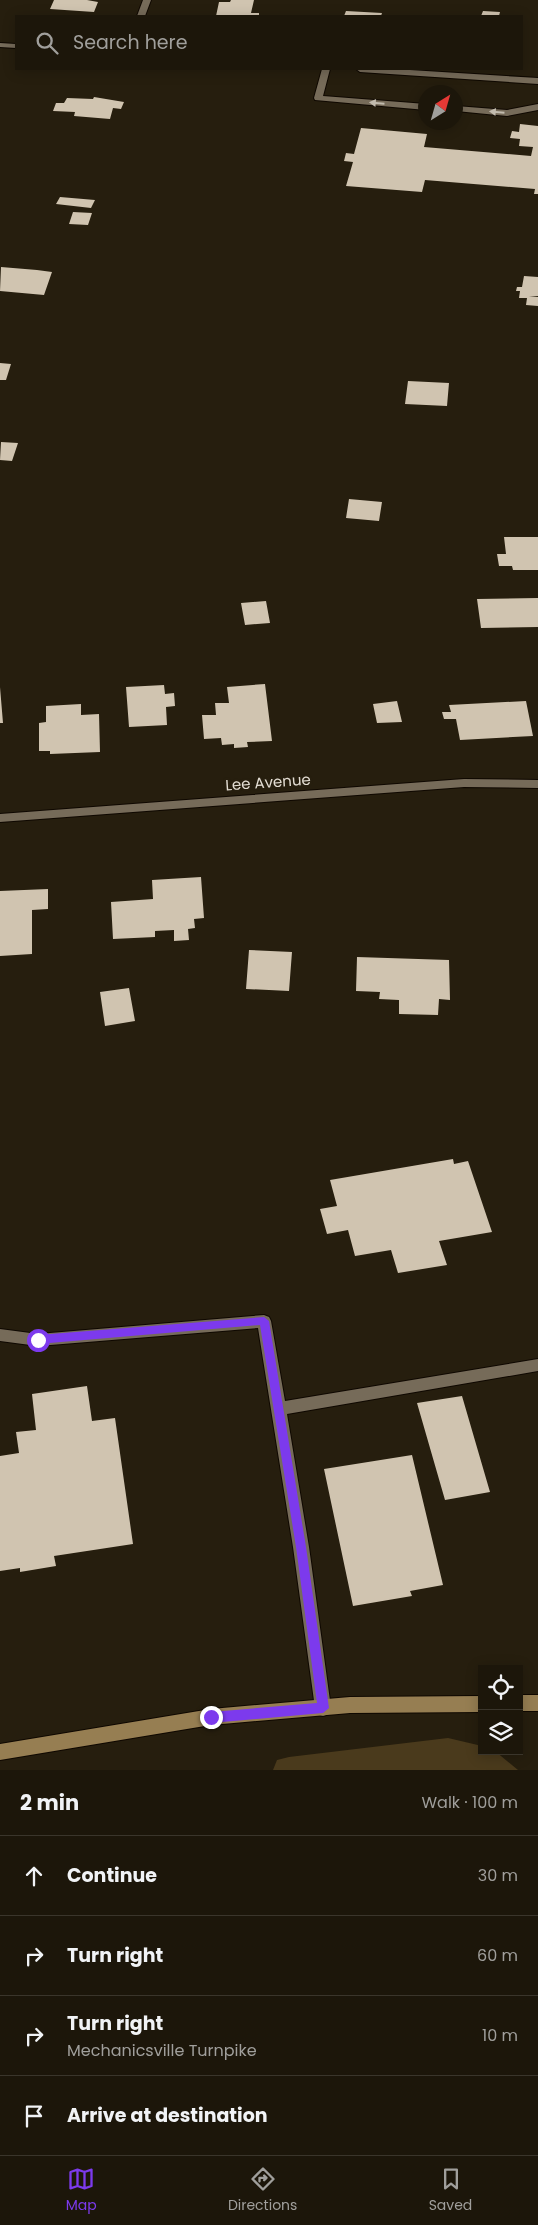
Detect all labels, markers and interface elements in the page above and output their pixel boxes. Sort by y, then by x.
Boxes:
search box [15,15,523,70]
icon: search [33,29,61,57]
text: Search here [73,29,187,56]
north arrow [418,85,463,130]
one-way arrow [369,98,385,106]
one-way arrow [489,108,505,116]
street label: Lee Avenue [225,769,311,795]
route start [27,1329,50,1352]
map controls [478,1665,523,1755]
button: locate [478,1665,523,1710]
route end [200,1706,223,1729]
button: layers [478,1710,523,1755]
text: 2 min [20,1788,79,1817]
text: Walk · 100 m [421,1791,518,1814]
icon: ahead [20,1862,48,1890]
text: Continue [67,1862,157,1889]
text: 30 m [478,1864,518,1887]
icon: right [20,1942,48,1970]
text: Turn right [67,1942,163,1969]
text: 60 m [477,1944,518,1967]
text: Turn right [67,2010,163,2037]
icon: right [20,2022,48,2050]
text: 10 m [482,2024,518,2047]
text: Mechanicsville Turnpike [67,2039,257,2062]
icon: arrive [20,2102,48,2130]
text: Arrive at destination [67,2102,268,2129]
tab: Map [66,2165,97,2216]
tab: Directions [228,2165,297,2216]
tab: Saved [429,2165,472,2216]

